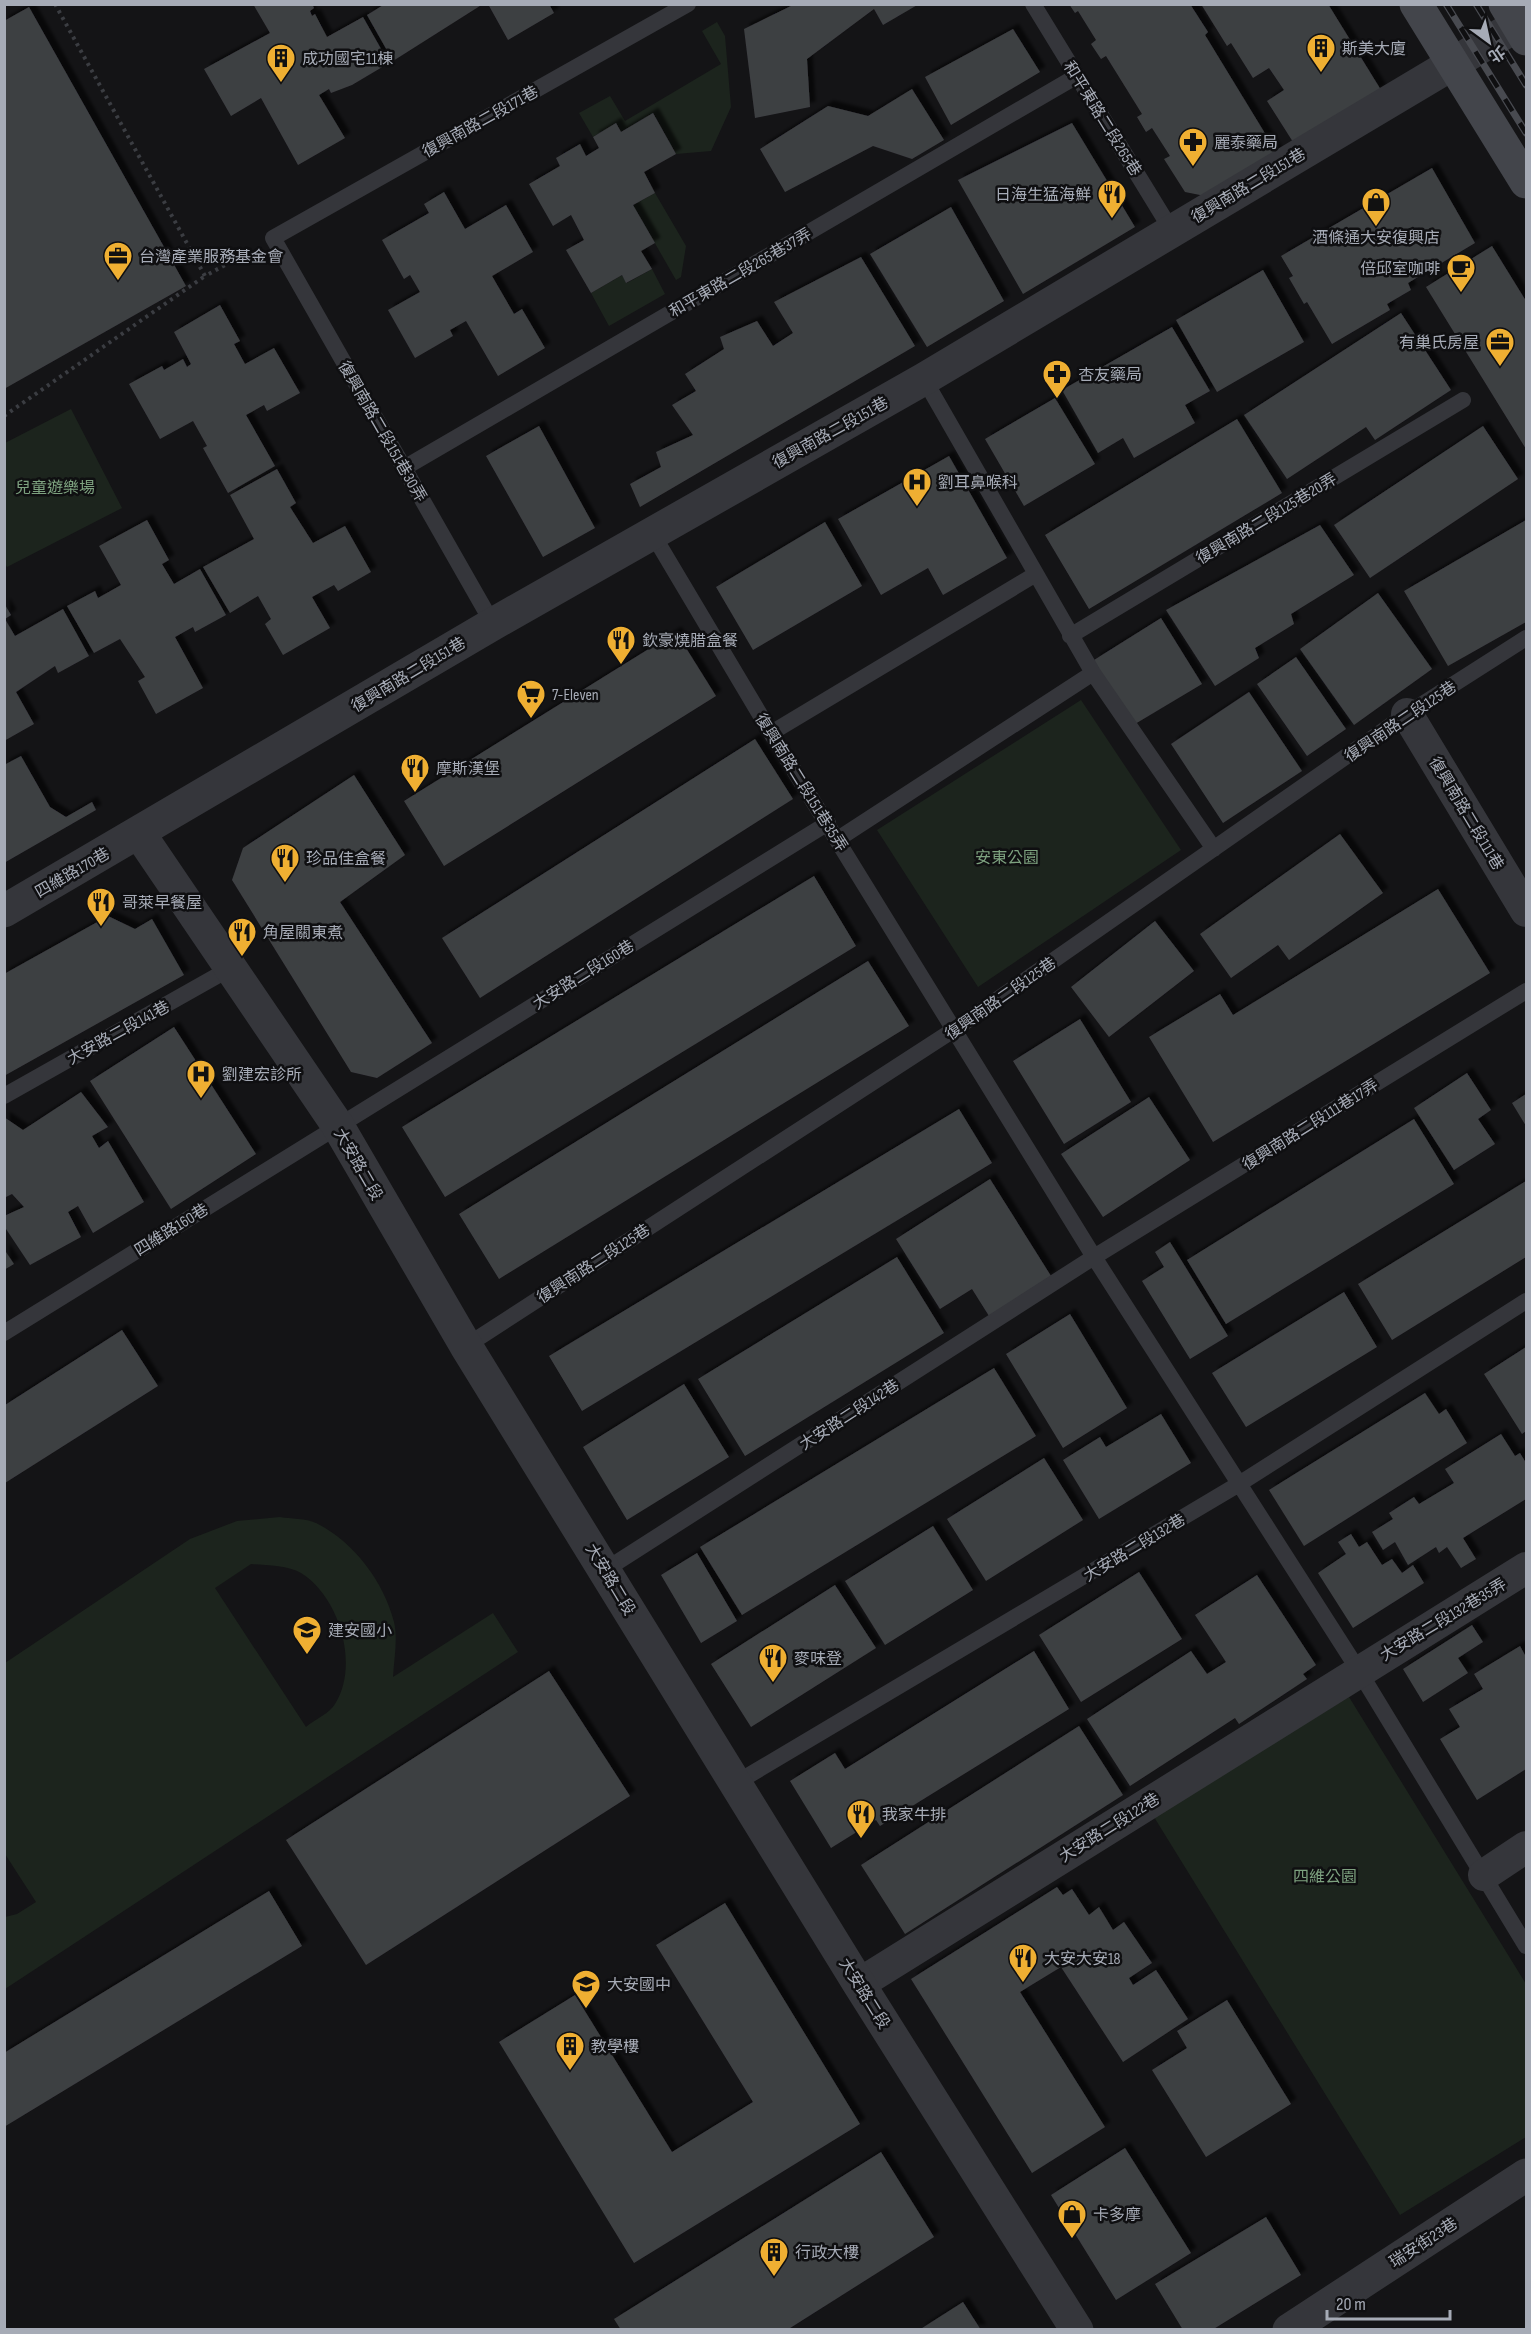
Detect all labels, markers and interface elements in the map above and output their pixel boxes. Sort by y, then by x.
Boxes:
north arrow [1459,12,1519,72]
building icon: 斯美大廈 [1305,32,1337,74]
place label: 斯美大廈 [1342,40,1406,59]
text: 北 [1484,41,1508,66]
building icon: 成功國宅11棟 [265,42,297,84]
place label: 成功國宅11棟 [302,50,393,69]
street label: 和平東路二段265巷 [1059,58,1145,180]
street label: 復興南路二段171巷 [419,83,542,162]
pharmacy icon: 麗泰藥局 [1177,126,1209,168]
place label: 麗泰藥局 [1214,134,1278,153]
street label: 復興南路二段151巷 [1188,145,1309,228]
restaurant icon: 日海生猛海鮮 [1096,178,1128,220]
place label: 日海生猛海鮮 [995,186,1091,205]
shop icon: 酒條通大安復興店 [1360,186,1392,228]
street label: 和平東路二段265巷37弄 [666,225,815,322]
place label: 酒條通大安復興店 [1312,229,1440,248]
office icon: 台灣產業服務基金會 [102,240,134,282]
place label: 台灣產業服務基金會 [139,248,283,267]
cafe icon: 倍邱室咖啡 [1445,252,1477,294]
place label: 倍邱室咖啡 [1360,260,1440,279]
office icon: 有巢氏房屋 [1484,326,1516,368]
place label: 有巢氏房屋 [1399,334,1479,353]
street label: 復興南路二段151巷30弄 [334,358,430,506]
pharmacy icon: 杏友藥局 [1041,358,1073,400]
place label: 杏友藥局 [1078,366,1142,385]
street label: 復興南路二段151巷 [769,394,892,473]
hospital icon: 劉耳鼻喉科 [901,466,933,508]
street label: 復興南路二段125巷20弄 [1193,470,1340,569]
place label: 劉耳鼻喉科 [938,474,1018,493]
park label: 兒童遊樂場 [15,479,95,498]
restaurant icon: 欽豪燒腊盒餐 [605,624,637,666]
place label: 欽豪燒腊盒餐 [642,632,738,651]
street label: 復興南路二段151巷 [348,634,469,717]
supermarket icon: 7-Eleven [515,678,547,720]
street label: 復興南路二段125巷 [1341,678,1460,767]
place label: 7-Eleven [552,686,599,705]
street label: 復興南路二段151巷35弄 [751,710,851,855]
restaurant icon: 摩斯漢堡 [399,752,431,794]
street label: 復興南路二段111巷 [1424,754,1507,874]
place label: 摩斯漢堡 [436,760,500,779]
restaurant icon: 珍品佳盒餐 [269,842,301,884]
street label: 四維路170巷 [32,844,113,902]
place label: 珍品佳盒餐 [306,849,386,869]
park label: 安東公園 [975,849,1039,868]
restaurant icon: 哥萊早餐屋 [85,886,117,928]
place label: 哥萊早餐屋 [122,894,202,913]
restaurant icon: 角屋關東煮 [226,916,258,958]
place label: 角屋關東煮 [263,924,343,943]
street label: 大安路二段160巷 [530,937,638,1014]
street label: 復興南路二段125巷 [942,954,1060,1045]
street label: 大安路二段141巷 [64,997,173,1069]
hospital icon: 劉建宏診所 [185,1058,217,1100]
place label: 劉建宏診所 [222,1066,302,1085]
street label: 復興南路二段111巷17弄 [1239,1076,1382,1175]
street label: 大安路二段 [329,1125,386,1204]
street label: 四維路160巷 [131,1200,212,1261]
street label: 復興南路二段125巷 [534,1221,654,1308]
street label: 大安路二段142巷 [796,1376,903,1455]
street label: 大安路二段132巷 [1081,1511,1189,1586]
street label: 大安路二段 [581,1541,638,1619]
street label: 大安路二段132巷35弄 [1377,1575,1510,1666]
school or university icon: 建安國小 [291,1614,323,1656]
place label: 建安國小 [328,1622,392,1641]
restaurant icon: 麥味登 [757,1642,789,1684]
place label: 麥味登 [794,1650,842,1669]
street label: 大安路二段122巷 [1056,1790,1164,1867]
restaurant icon: 我家牛排 [845,1798,877,1840]
place label: 我家牛排 [882,1806,946,1825]
park label: 四維公園 [1293,1868,1357,1887]
restaurant icon: 大安大安18 [1007,1942,1039,1984]
place label: 大安大安18 [1044,1950,1121,1969]
street label: 大安路二段 [834,1955,893,2033]
school or university icon: 大安國中 [570,1968,602,2010]
place label: 大安國中 [607,1976,671,1995]
building icon: 教學樓 [554,2030,586,2072]
place label: 教學樓 [591,2038,639,2057]
shop icon: 卡多摩 [1056,2198,1088,2240]
place label: 卡多摩 [1093,2206,1141,2225]
street label: 瑞安街23巷 [1386,2214,1461,2272]
building icon: 行政大樓 [758,2236,790,2278]
place label: 行政大樓 [795,2244,859,2263]
scale bar [1327,2283,1450,2321]
text: 20 m [1336,2294,1366,2315]

